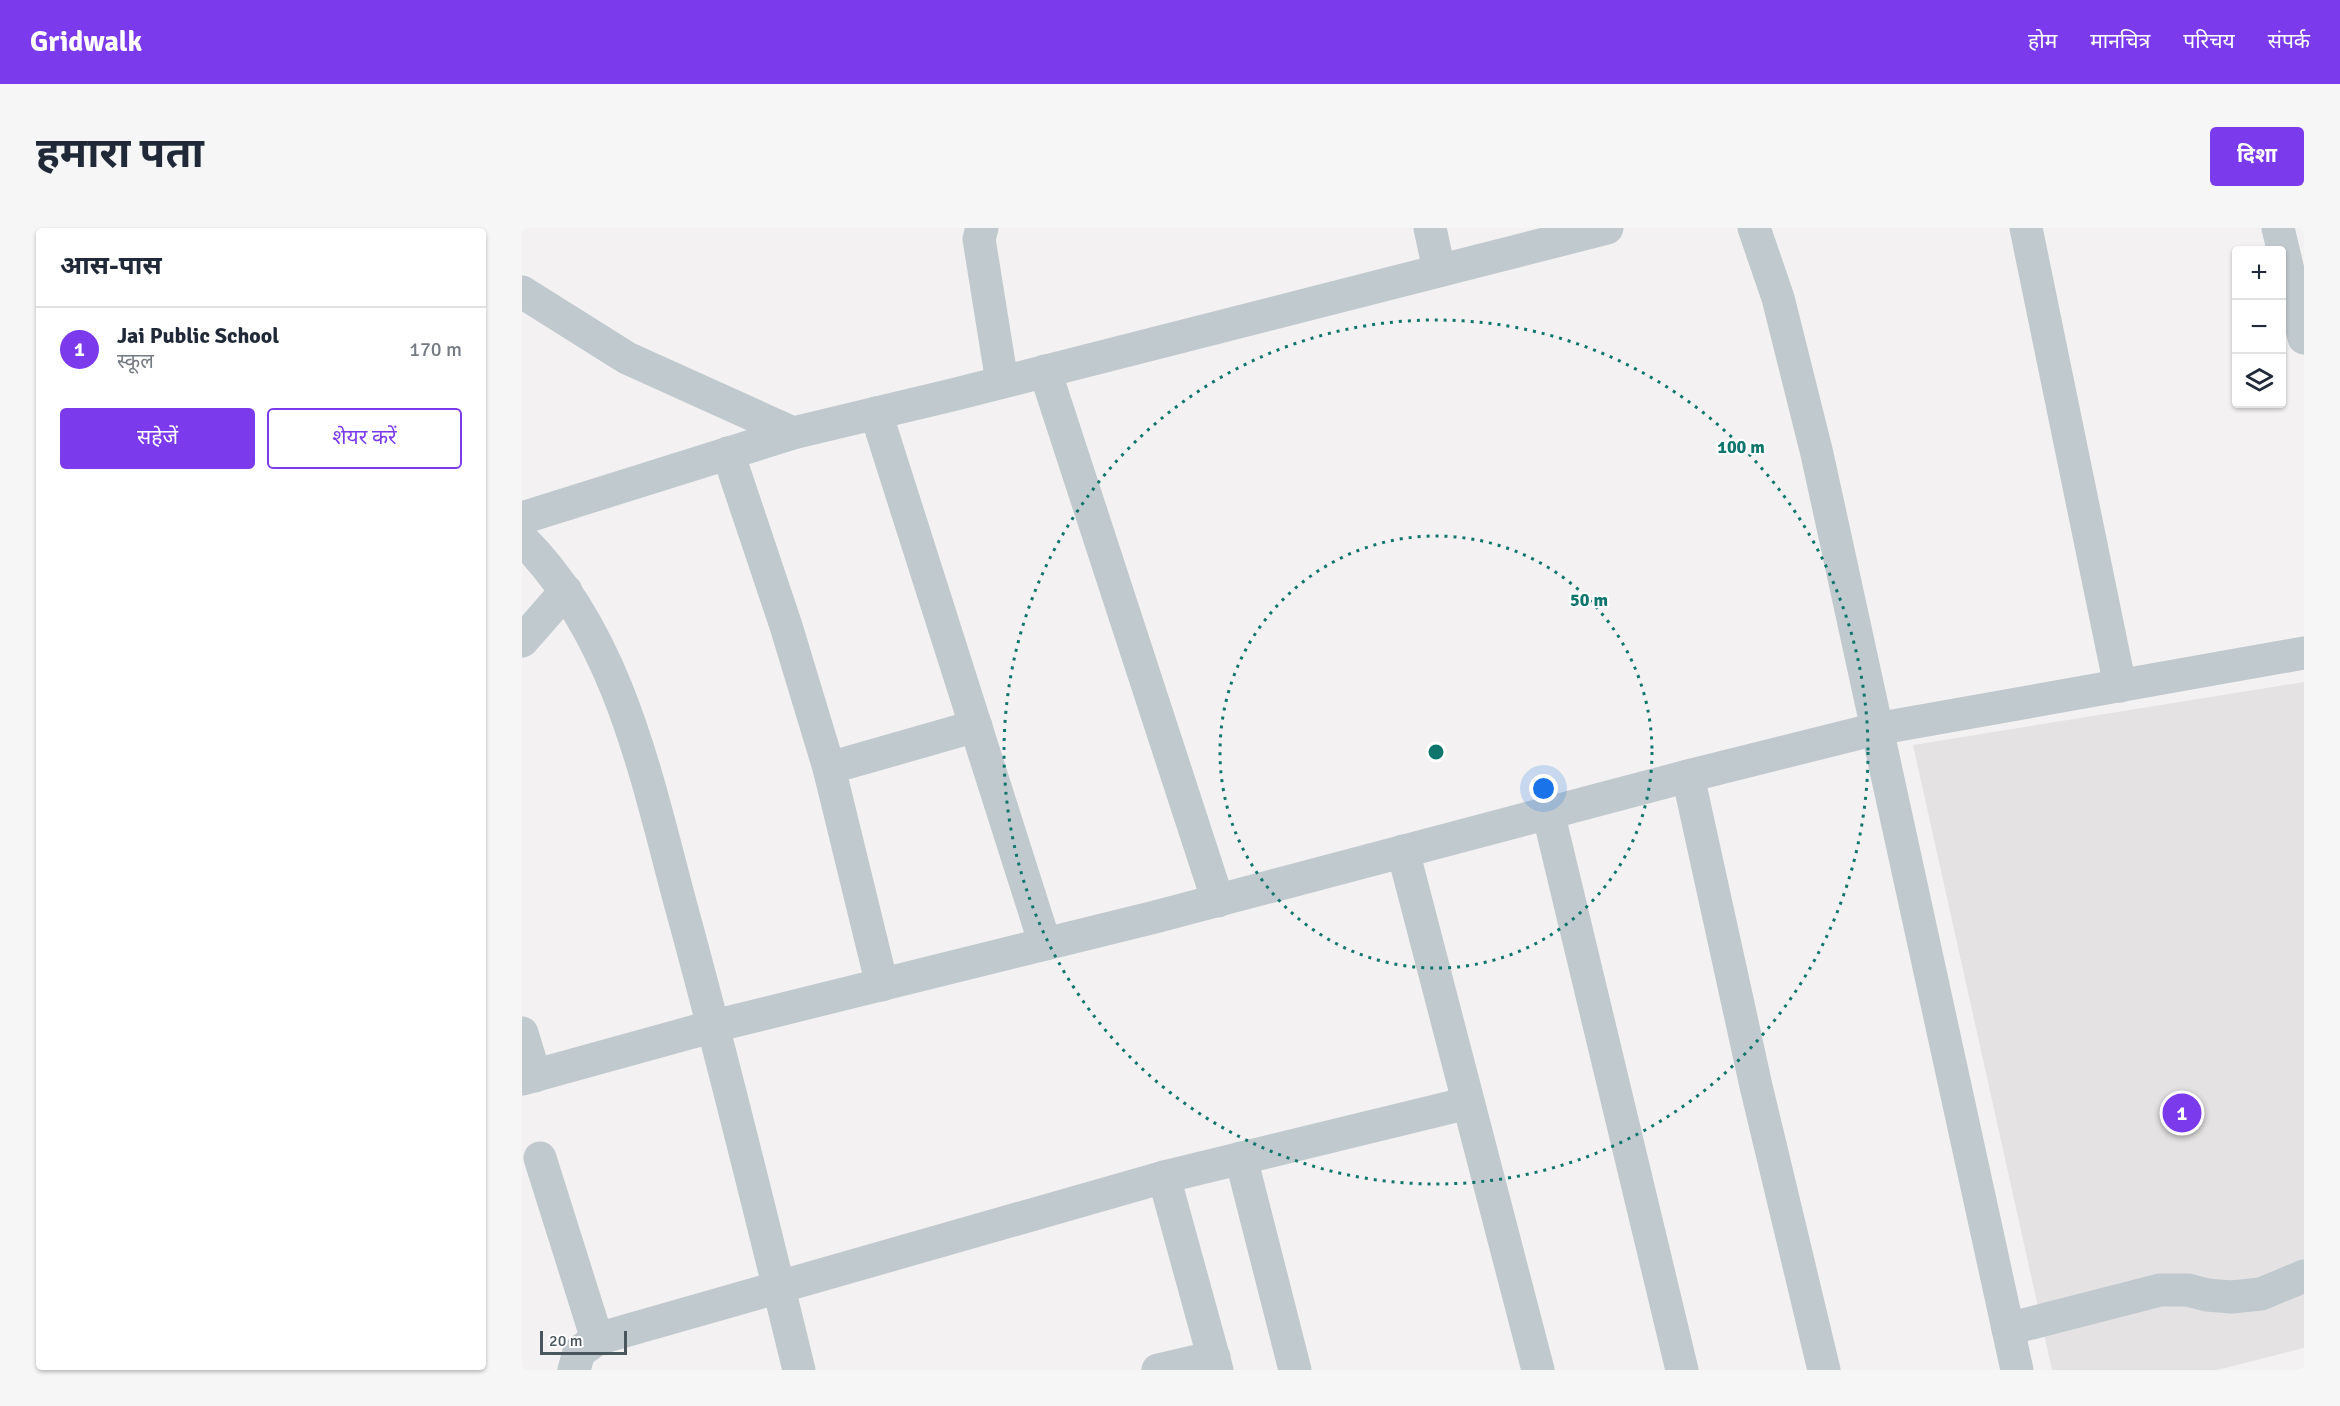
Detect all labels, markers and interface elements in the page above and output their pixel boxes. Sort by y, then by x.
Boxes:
text: Gridwalk [30,25,142,59]
text: होम [2028,28,2057,54]
text: मानचित्र [2090,28,2150,54]
text: परिचय [2183,28,2235,54]
text: संपर्क [2268,28,2310,54]
button: दिशा [2210,127,2304,186]
text: हमारा पता [36,128,204,179]
map controls [2232,246,2286,408]
button: + [2232,246,2286,300]
text: आस-पास [60,250,162,282]
button: − [2232,300,2286,354]
text: Jai Public School [117,322,279,349]
text: 1 [74,337,85,362]
text: 170 m [409,337,462,362]
text: स्कूल [117,349,154,374]
button: layers [2232,354,2286,408]
button: सहेजें [60,408,255,469]
button: शेयर करें [267,408,462,469]
text: 100 m [1717,436,1765,458]
text: 50 m [1570,589,1608,611]
centre of rings [1426,742,1446,762]
your location [1529,774,1558,803]
pin: 1 [2162,1090,2202,1136]
scale bar [540,1328,627,1356]
text: 20 m [549,1331,583,1351]

